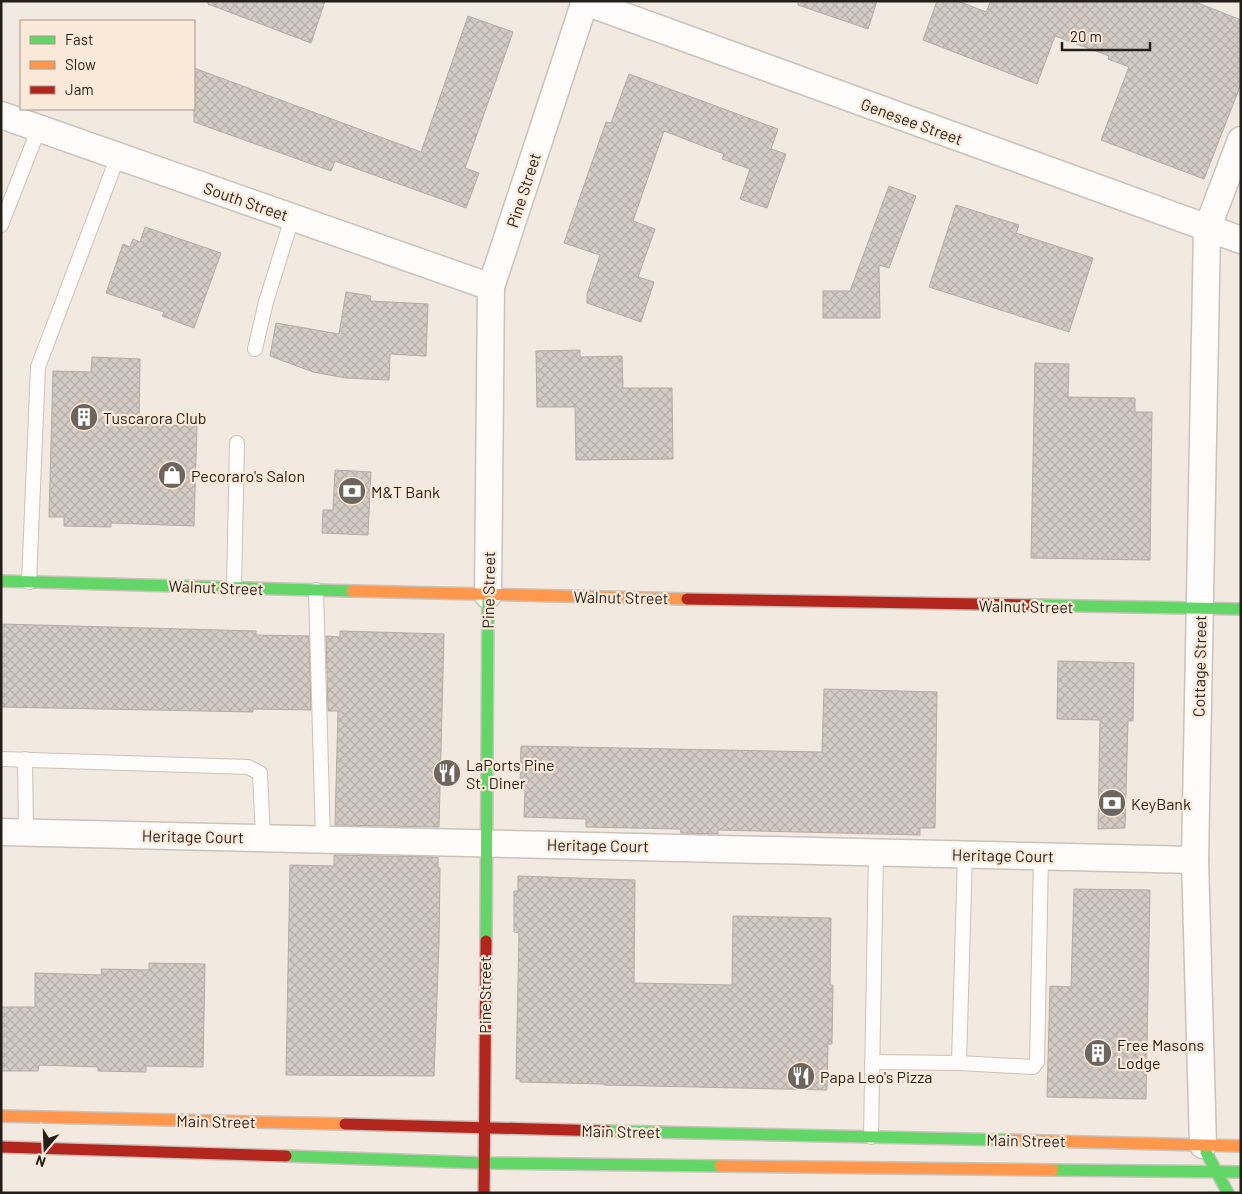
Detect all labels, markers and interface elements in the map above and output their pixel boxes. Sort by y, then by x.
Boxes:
legend [20,20,195,110]
scale bar [1062,20,1150,52]
text: 20 m [1070,27,1102,45]
text: Fast [65,30,93,48]
text: Slow [65,55,96,73]
text: Jam [65,80,94,98]
street label: Genesee Street [859,94,965,148]
street label: Pine Street [502,150,544,230]
street label: South Street [201,178,291,224]
building icon: Tuscarora Club [69,402,99,432]
place label: Tuscarora Club [103,408,207,427]
shop icon: Pecoraro's Salon [157,460,187,490]
place label: Pecoraro's Salon [191,466,305,485]
bank icon: M&T Bank [337,476,367,506]
place label: M&T Bank [371,482,440,501]
street label: Pine Street [478,551,498,629]
street label: Walnut Street [168,576,264,598]
street label: Walnut Street [573,587,669,607]
street label: Walnut Street [978,596,1074,616]
street label: Cottage Street [1189,615,1209,717]
place label: LaPorts Pine St. Diner [466,755,555,792]
restaurant icon: LaPorts Pine St. Diner [432,758,462,788]
bank icon: KeyBank [1097,788,1127,818]
place label: KeyBank [1131,794,1191,813]
street label: Heritage Court [142,826,244,846]
street label: Heritage Court [547,835,649,855]
street label: Heritage Court [952,845,1054,865]
street label: Pine Street [475,956,494,1034]
place label: Free Masons Lodge [1117,1035,1204,1072]
building icon: Free Masons Lodge [1083,1038,1113,1068]
restaurant icon: Papa Leo's Pizza [786,1061,816,1091]
place label: Papa Leo's Pizza [820,1067,933,1086]
street label: Main Street [176,1111,256,1131]
street label: Main Street [581,1121,661,1141]
north arrow [20,1124,70,1174]
street label: Main Street [986,1130,1066,1150]
text: N [33,1152,48,1171]

